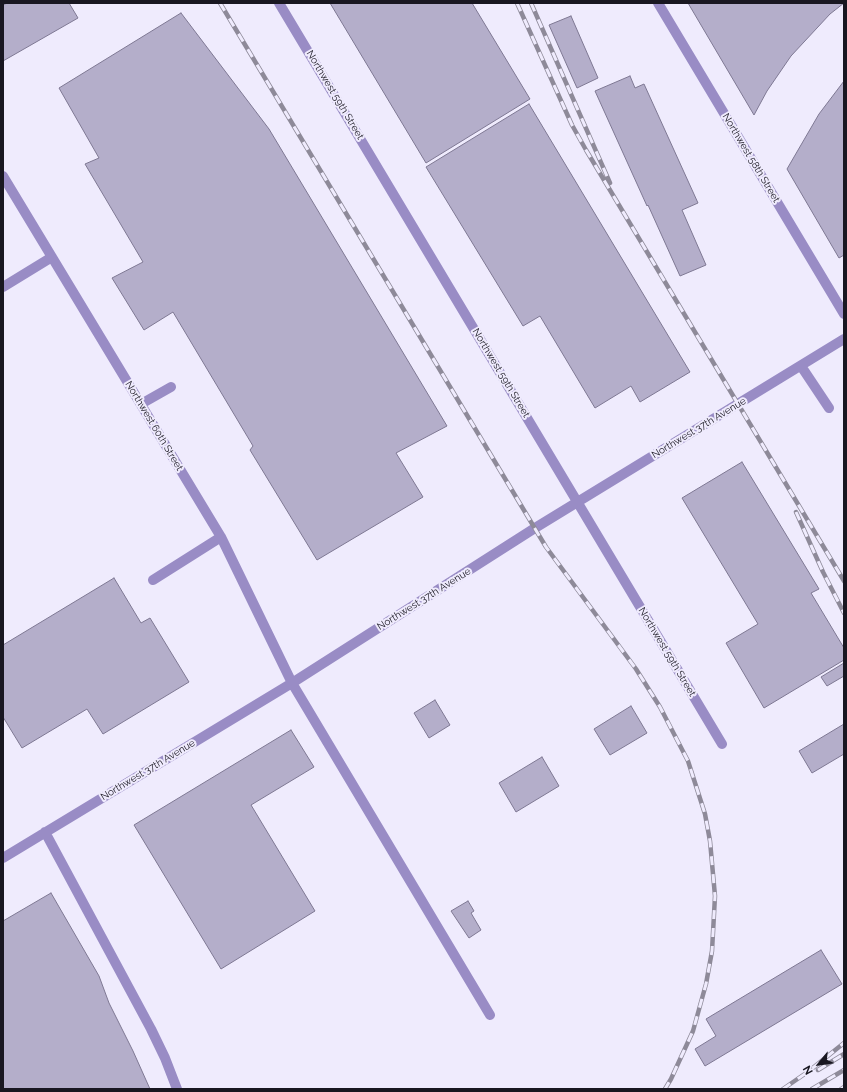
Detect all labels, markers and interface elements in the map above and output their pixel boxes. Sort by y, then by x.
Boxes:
street label: Northwest 59th Street [304,48,366,142]
street label: Northwest 58th Street [720,111,782,205]
street label: Northwest 59th Street [470,326,532,420]
street label: Northwest 60th Street [123,379,185,473]
street label: Northwest 37th Avenue [650,395,748,461]
street label: Northwest 37th Avenue [375,565,473,633]
street label: Northwest 59th Street [636,605,698,699]
street label: Northwest 37th Avenue [99,737,197,803]
north arrow [799,1044,839,1084]
text: N [800,1063,816,1077]

